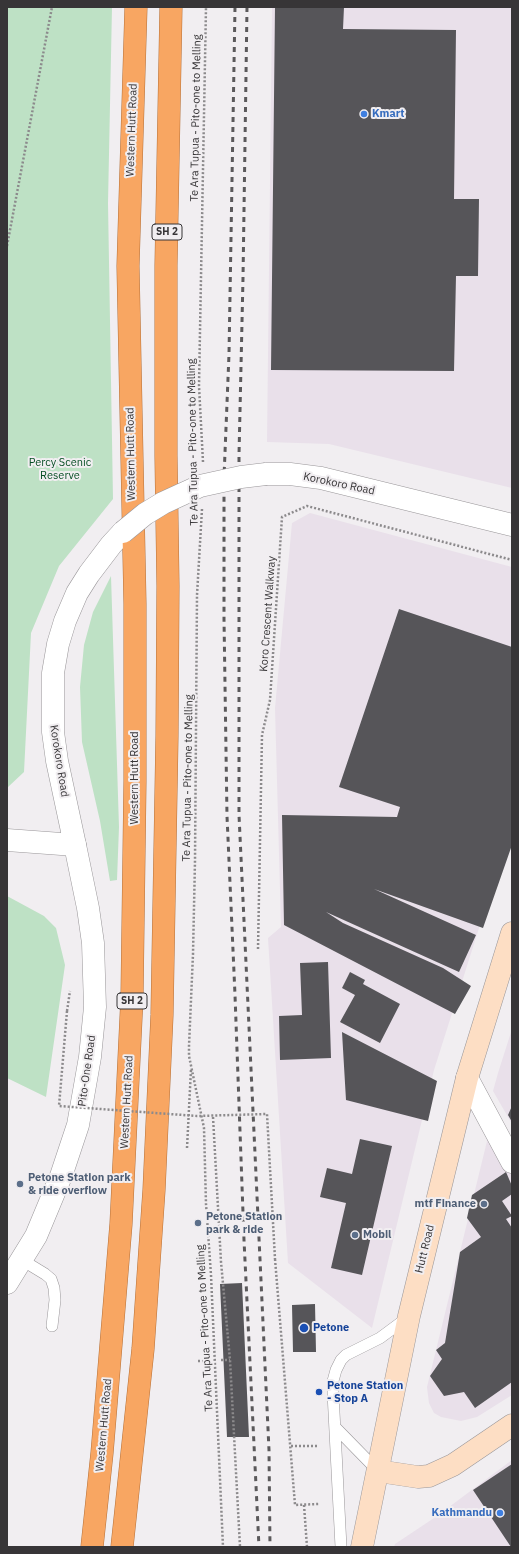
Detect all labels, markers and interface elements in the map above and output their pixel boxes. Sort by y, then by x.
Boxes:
street label: Te Ara Tupua - Pito-one to Melling [188,34,204,202]
street label: Western Hutt Road [124,83,140,177]
place label: Kmart [372,107,404,121]
marker: Kmart [359,109,369,119]
road number: SH 2 [152,224,182,240]
street label: Te Ara Tupua - Pito-one to Melling [185,358,201,526]
street label: Western Hutt Road [124,407,138,501]
park label: Percy Scenic Reserve [29,456,91,482]
street label: Korokoro Road [302,470,376,498]
street label: Koro Crescent Walkway [257,556,279,672]
street label: Te Ara Tupua - Pito-one to Melling [180,694,196,862]
street label: Korokoro Road [47,724,71,798]
street label: Western Hutt Road [128,731,142,825]
road number: SH 2 [117,993,147,1009]
street label: Pito-One Road [75,1034,99,1108]
street label: Western Hutt Road [118,1055,136,1149]
place label: Petone Station park & ride overflow [28,1171,131,1197]
marker: Petone Station park & ride overflow [15,1179,25,1189]
place label: mtf Finance [415,1197,476,1211]
marker: mtf Finance [479,1199,489,1209]
place label: Petone Station park & ride [206,1210,282,1236]
marker: Petone Station park & ride [193,1218,203,1228]
street label: Hutt Road [413,1223,437,1275]
place label: Mobil [363,1228,391,1242]
marker: Mobil [350,1230,360,1240]
street label: Te Ara Tupua - Pito-one to Melling [194,1244,216,1412]
place label: Petone [313,1321,349,1335]
marker: Petone [298,1322,310,1334]
street label: Western Hutt Road [93,1378,115,1472]
place label: Petone Station - Stop A [327,1379,403,1405]
marker: Petone Station - Stop A [314,1387,324,1397]
place label: Kathmandu [432,1506,492,1520]
marker: Kathmandu [495,1508,505,1518]

